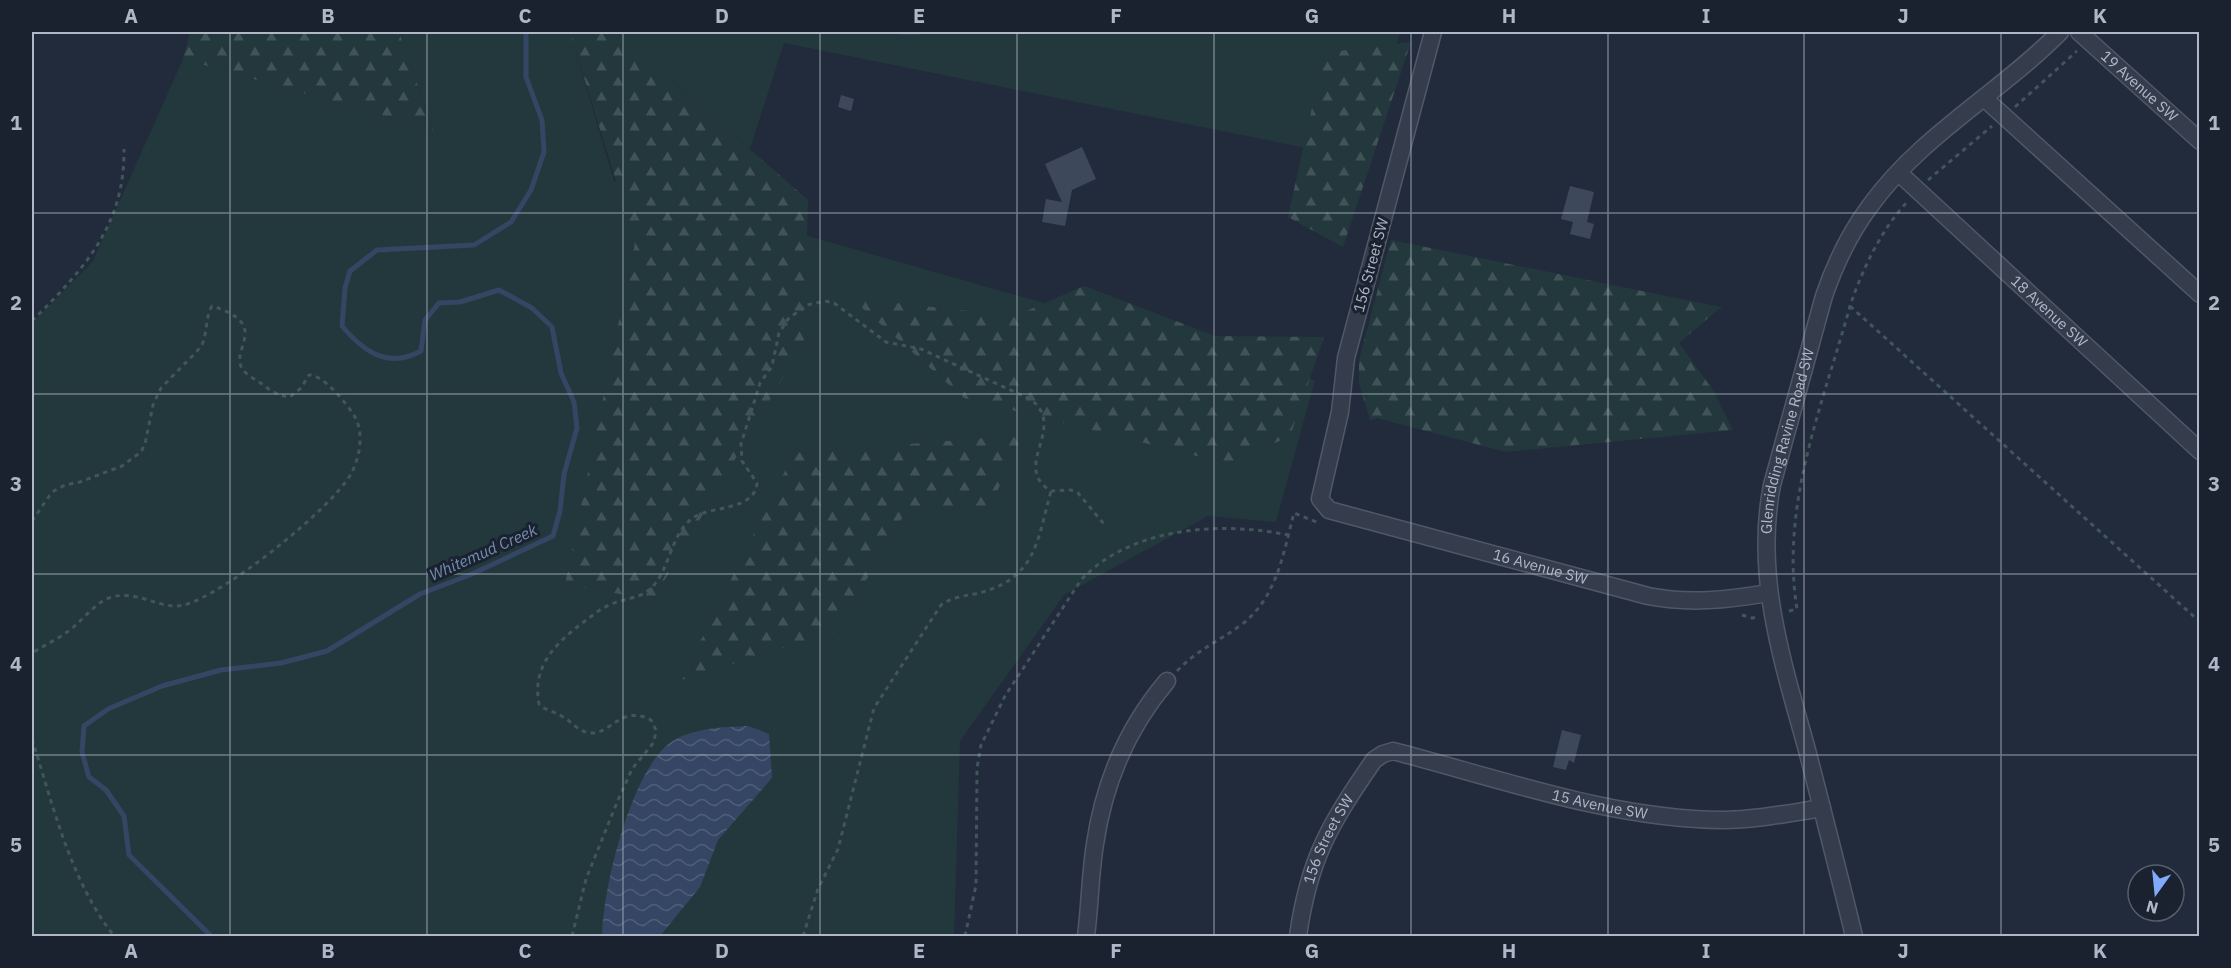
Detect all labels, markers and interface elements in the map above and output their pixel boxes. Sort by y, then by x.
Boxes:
text: A [124,2,138,29]
text: B [321,2,335,29]
text: C [518,2,532,29]
text: D [715,2,729,29]
text: E [913,2,925,29]
text: F [1110,2,1122,29]
text: G [1305,2,1319,29]
text: H [1502,2,1516,29]
text: I [1702,2,1710,29]
text: J [1897,2,1909,29]
text: K [2093,2,2107,29]
street label: 19 Avenue SW [2097,46,2183,126]
text: 1 [10,109,22,136]
text: 1 [2208,109,2220,136]
street label: 156 Street SW [1349,215,1392,314]
street label: 18 Avenue SW [2007,271,2092,351]
text: 2 [10,289,22,316]
text: 2 [2208,289,2220,316]
street label: Glenridding Ravine Road SW [1757,345,1818,534]
text: 3 [10,470,22,497]
text: 3 [2208,470,2220,497]
water label: Whitemud Creek [426,519,541,585]
street label: 16 Avenue SW [1491,545,1590,588]
text: 4 [10,650,22,677]
text: 4 [2208,650,2220,677]
street label: 15 Avenue SW [1550,785,1650,823]
street label: 156 Street SW [1299,790,1358,886]
text: 5 [10,831,22,858]
text: 5 [2208,831,2220,858]
north arrow [2126,863,2186,923]
text: N [2144,896,2160,919]
text: A [124,937,138,964]
text: B [321,937,335,964]
text: C [518,937,532,964]
text: D [715,937,729,964]
text: E [913,937,925,964]
text: F [1110,937,1122,964]
text: G [1305,937,1319,964]
text: H [1502,937,1516,964]
text: I [1702,937,1710,964]
text: J [1897,937,1909,964]
text: K [2093,937,2107,964]

